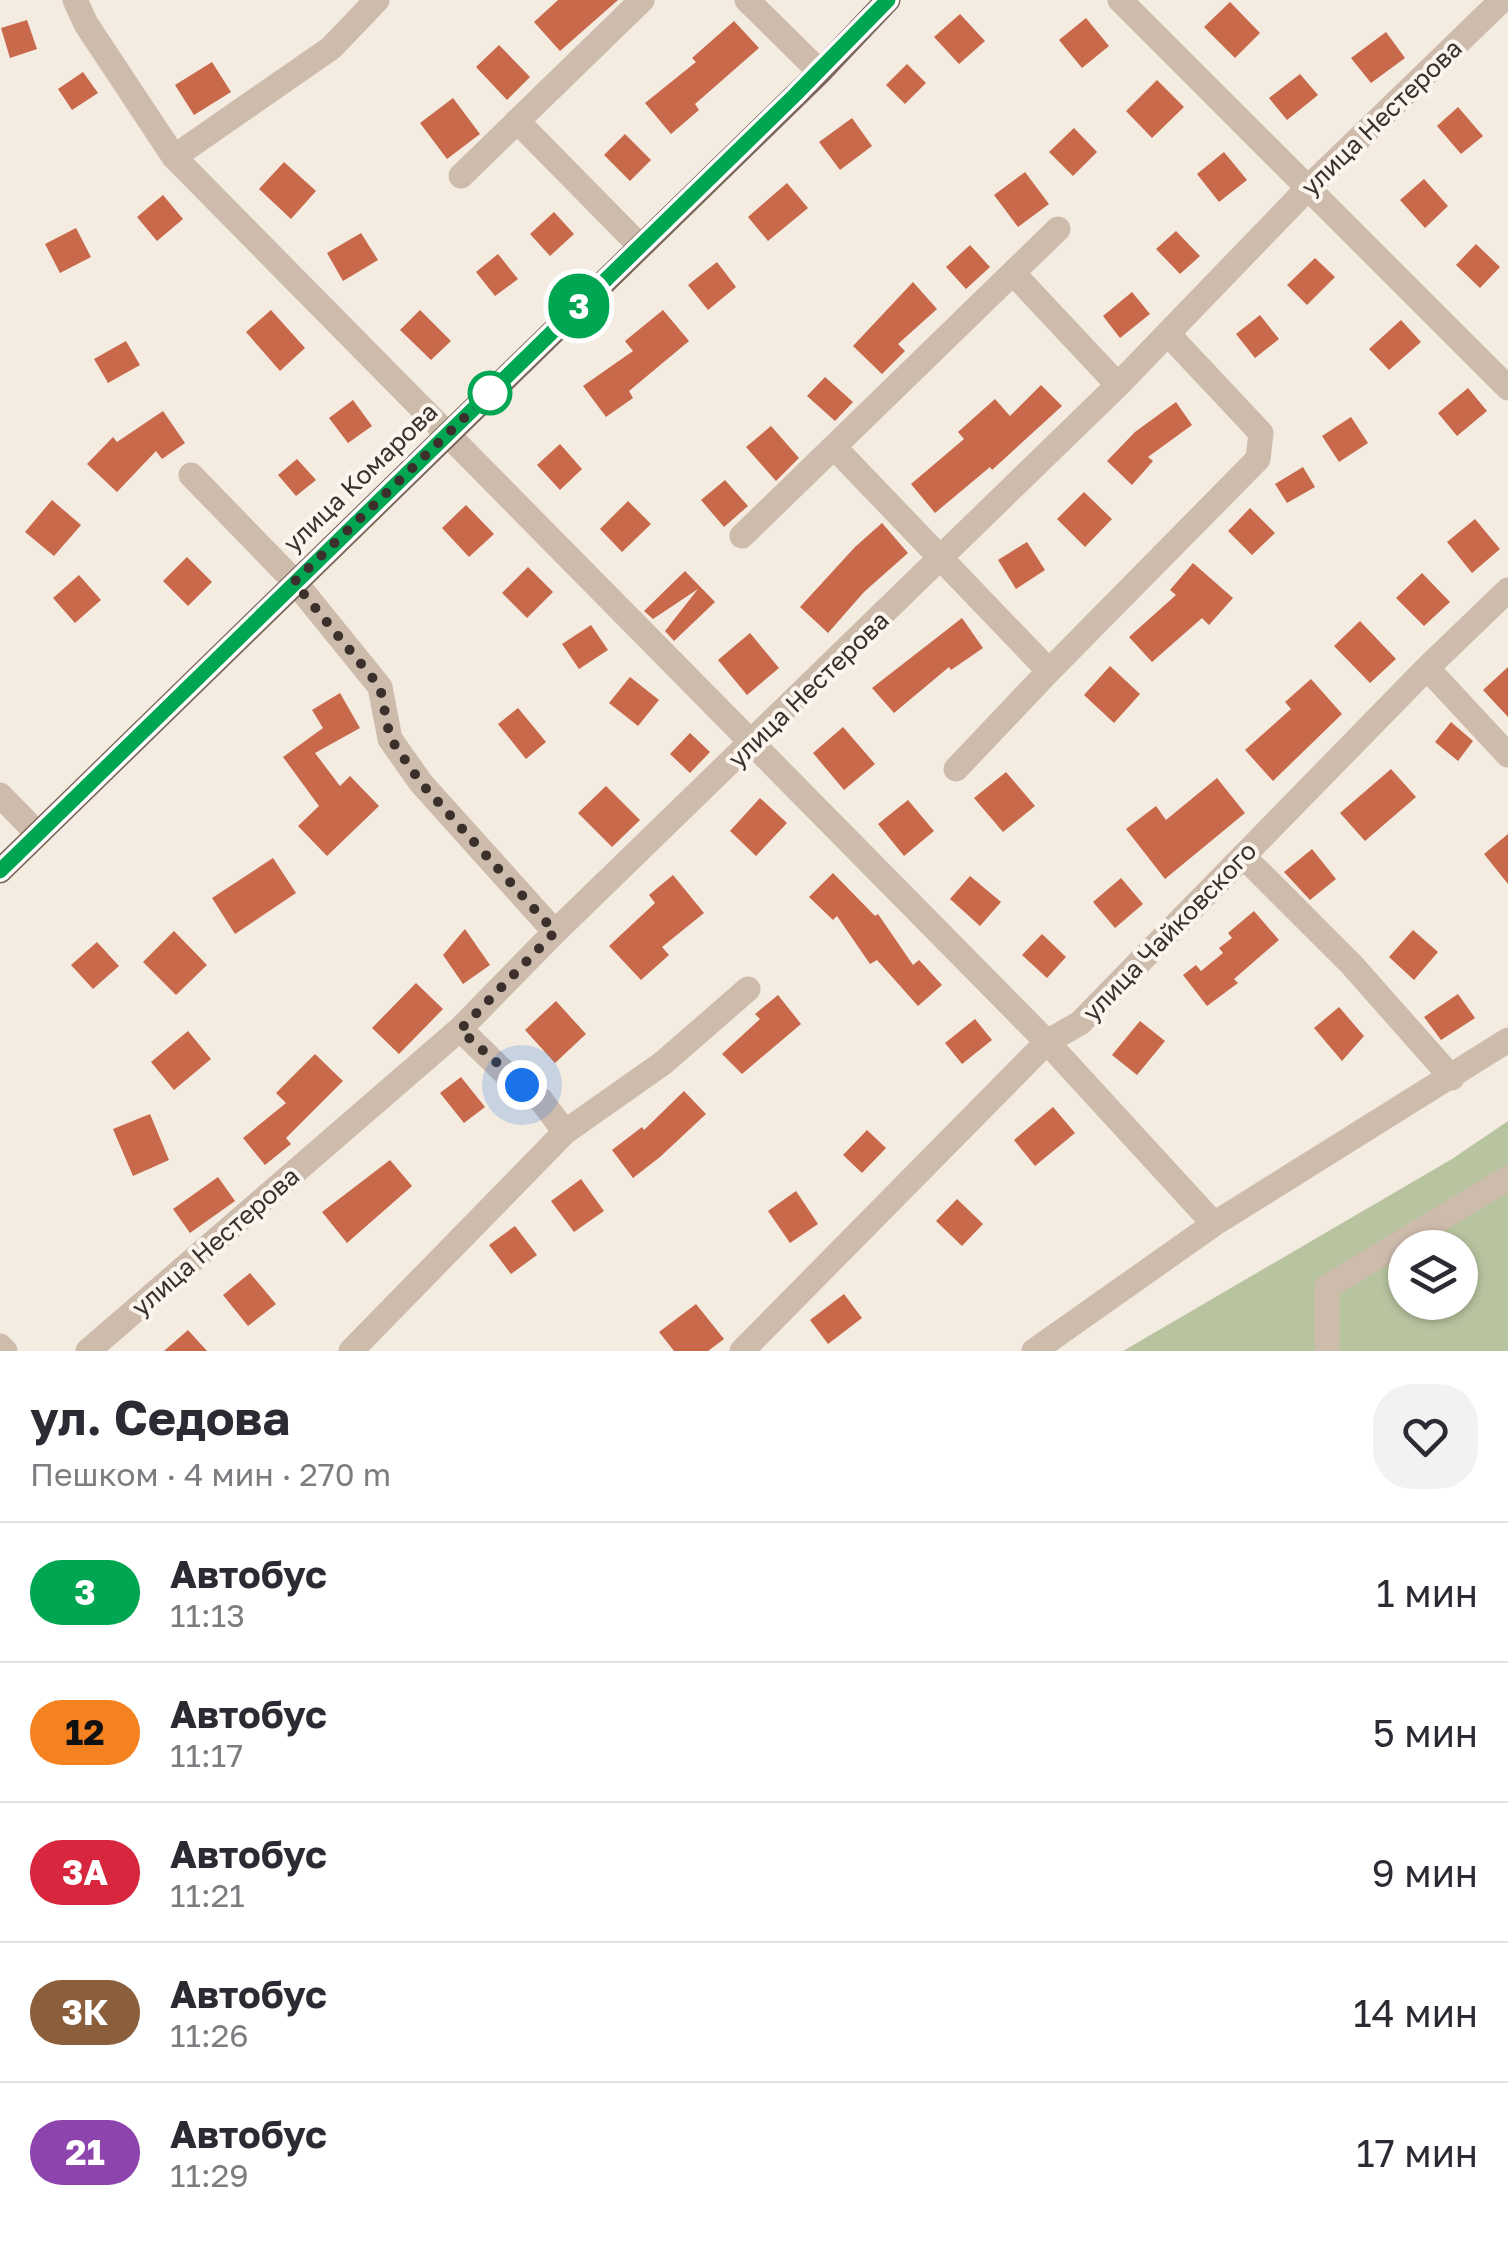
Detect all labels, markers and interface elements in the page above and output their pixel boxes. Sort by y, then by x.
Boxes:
street label: улица Нестерова [1294,32,1468,202]
line badge: 3 [546,274,612,338]
text: 3 [568,285,590,327]
unlabelled marker [469,372,511,414]
street label: улица Комарова [276,396,444,558]
street label: улица Нестерова [721,604,895,774]
street label: улица Чайковского [1075,835,1263,1027]
your location [497,1060,547,1110]
street label: улица Нестерова [125,1160,305,1322]
map controls [1388,1230,1478,1320]
button: layers [1388,1230,1478,1320]
button: heart [1373,1384,1478,1489]
text: ул. Седова [30,1388,290,1446]
text: Пешком · 4 мин · 270 m [30,1455,391,1493]
text: Автобус [170,1551,327,1596]
text: 1 мин [1376,1570,1478,1615]
text: 3 [74,1571,96,1613]
text: 11:13 [170,1596,245,1634]
text: Автобус [170,1691,327,1736]
text: 5 мин [1373,1710,1478,1755]
text: 12 [65,1711,105,1753]
text: 11:17 [170,1736,243,1774]
text: Автобус [170,1831,327,1876]
text: 9 мин [1372,1850,1478,1895]
text: 3А [62,1851,108,1893]
text: 11:21 [170,1876,245,1914]
text: Автобус [170,1971,327,2016]
text: 14 мин [1353,1990,1478,2035]
text: 3К [61,1991,109,2033]
text: 11:26 [170,2016,249,2054]
text: Автобус [170,2111,327,2156]
text: 17 мин [1356,2130,1478,2175]
text: 21 [65,2131,105,2173]
text: 11:29 [170,2156,249,2194]

